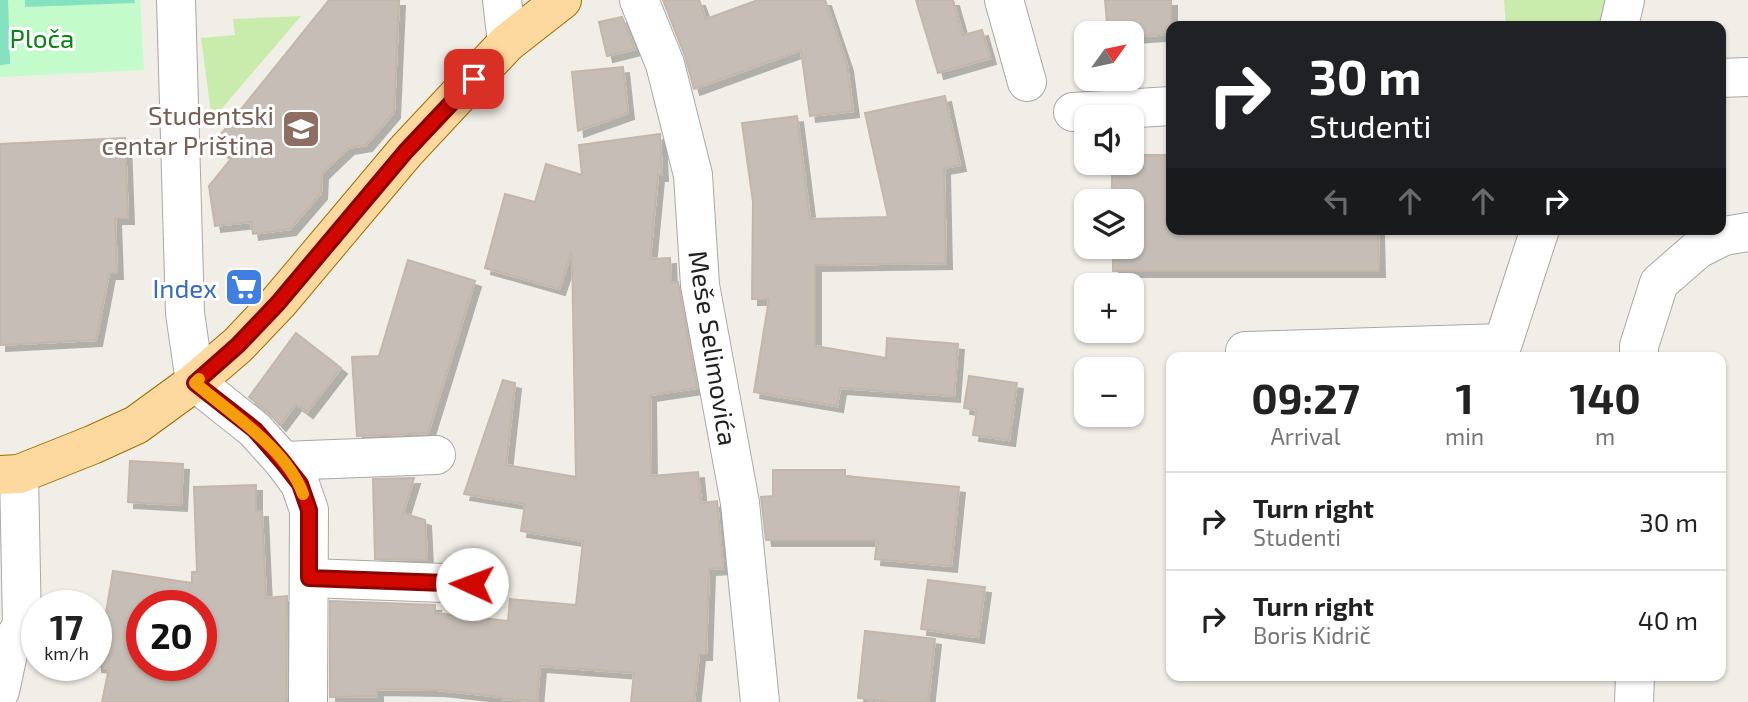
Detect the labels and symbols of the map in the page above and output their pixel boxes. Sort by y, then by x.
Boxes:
north arrow [1074,21,1144,91]
park label: Ploča [10,22,74,53]
pin [444,49,504,109]
place label: Studentski centar Priština [101,99,274,160]
school or university icon: Studentski centar Priština [280,108,322,150]
street label: Meše Selimovića [683,248,745,448]
supermarket icon: Index [223,266,265,308]
place label: Index [152,272,217,303]
position arrow [435,547,509,621]
speed limit sign: 20 [126,590,217,681]

